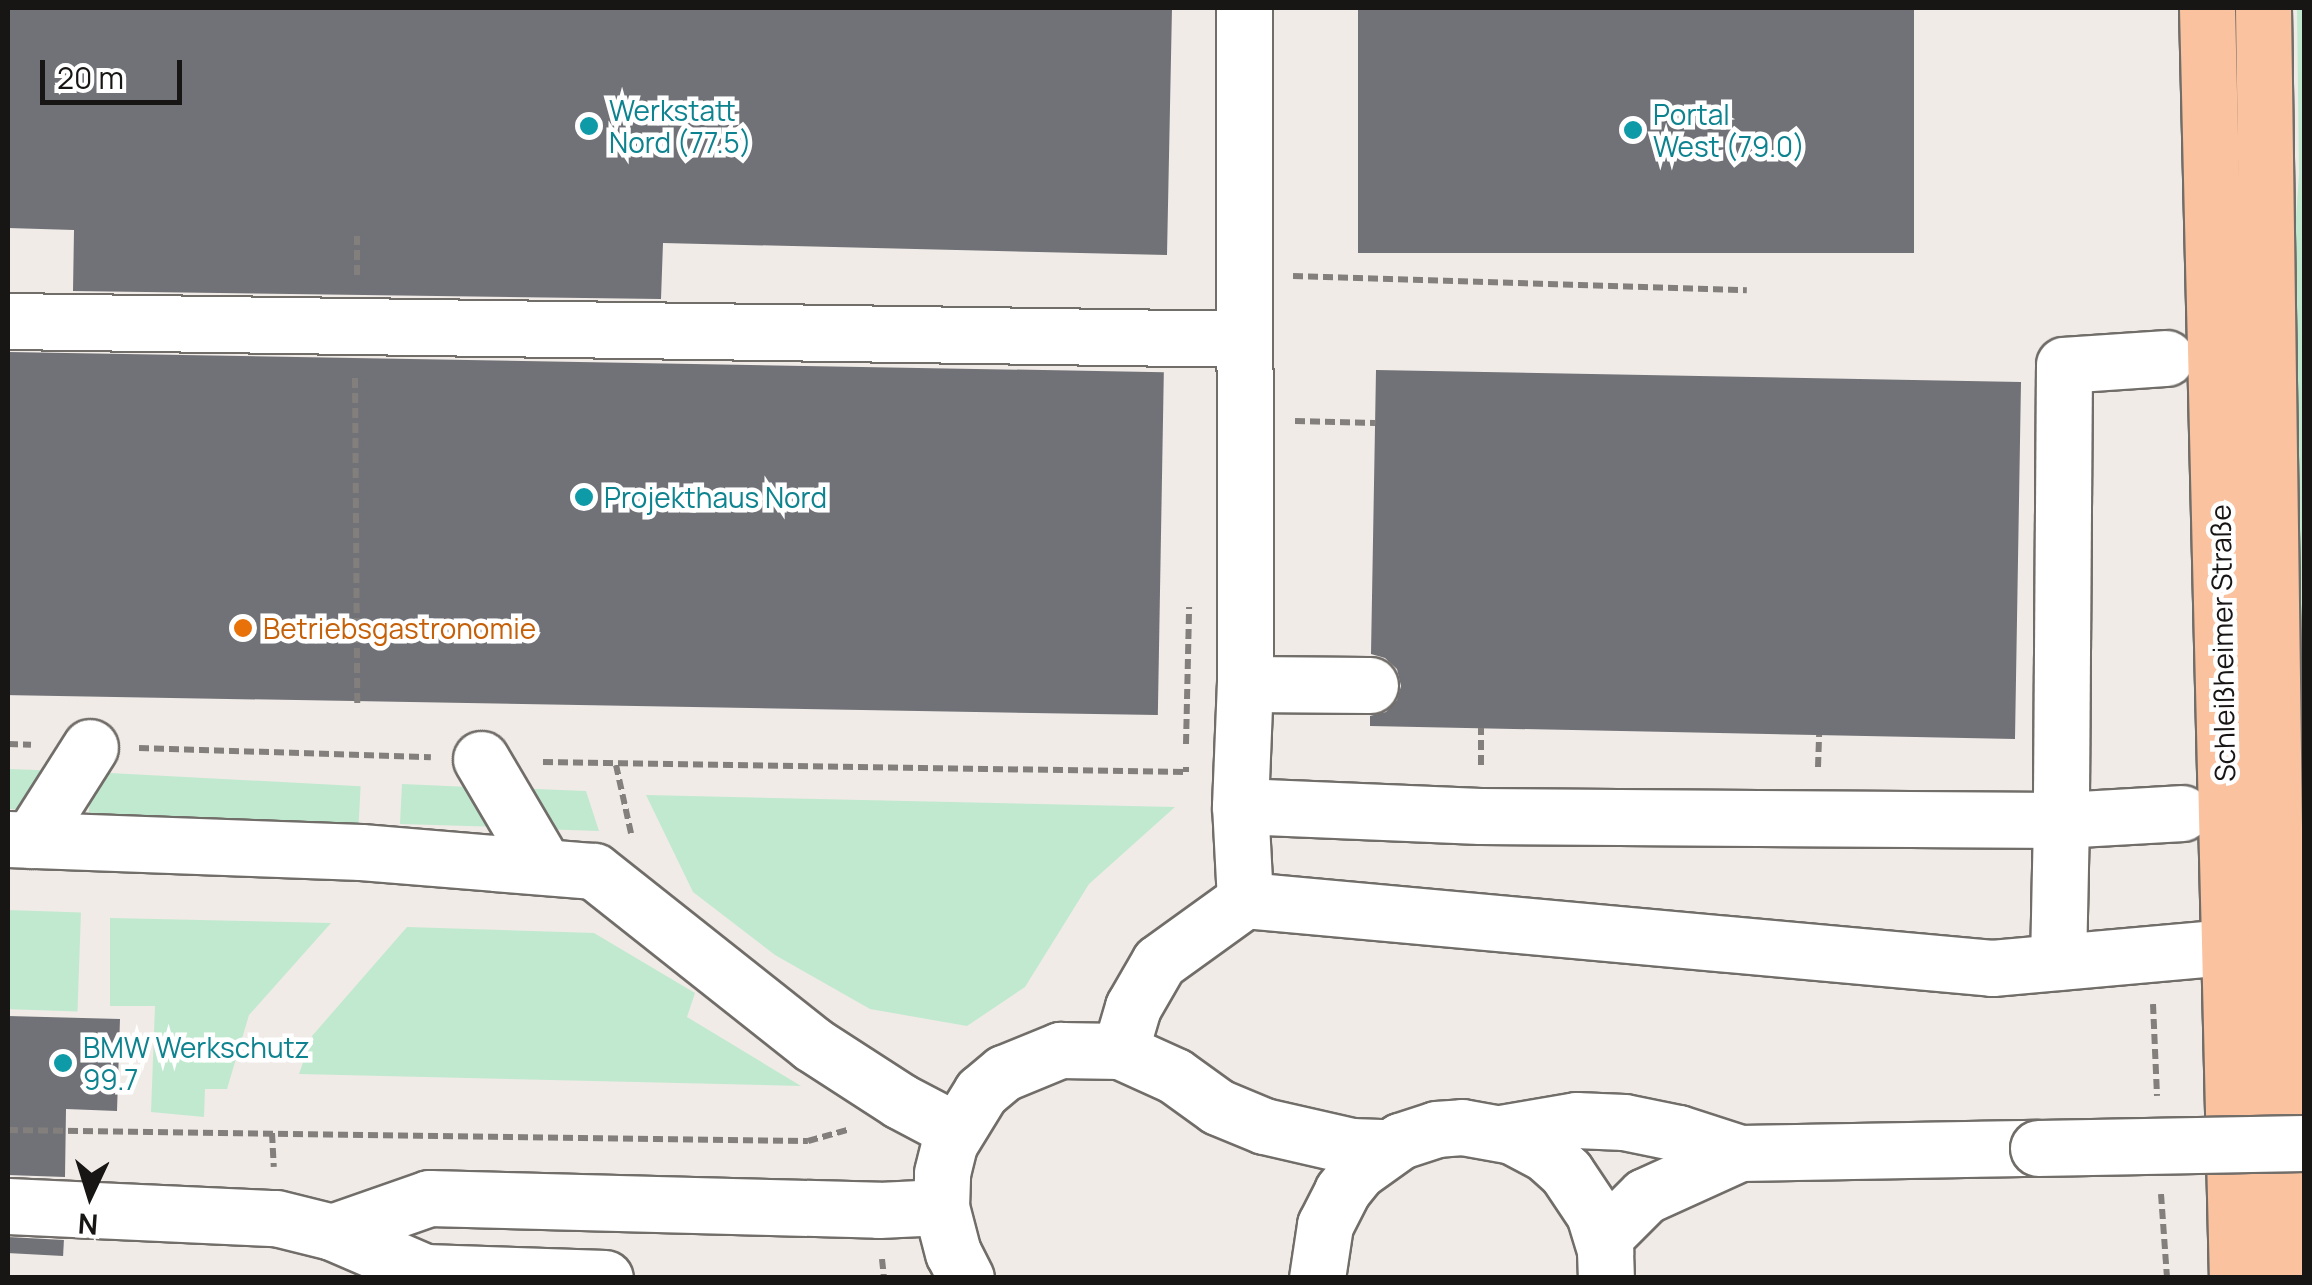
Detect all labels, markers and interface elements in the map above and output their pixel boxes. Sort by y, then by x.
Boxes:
scale bar [45,40,188,102]
text: 20 m [57,57,124,98]
place label: Werkstatt Nord (77.5) [609,93,752,159]
place label: Portal West (79.0) [1653,97,1805,163]
marker: Werkstatt Nord (77.5) [578,115,600,137]
marker: Portal West (79.0) [1622,119,1644,141]
place label: Projekthaus Nord [604,480,827,514]
marker: Projekthaus Nord [573,486,595,508]
street label: Schleißheimer Straße [2203,504,2241,782]
place label: Betriebsgastronomie [263,611,536,645]
marker: Betriebsgastronomie [232,617,254,639]
place label: BMW Werkschutz 99.7 [83,1030,310,1096]
marker: BMW Werkschutz 99.7 [52,1052,74,1074]
north arrow [40,1145,140,1245]
text: N [77,1205,99,1245]

